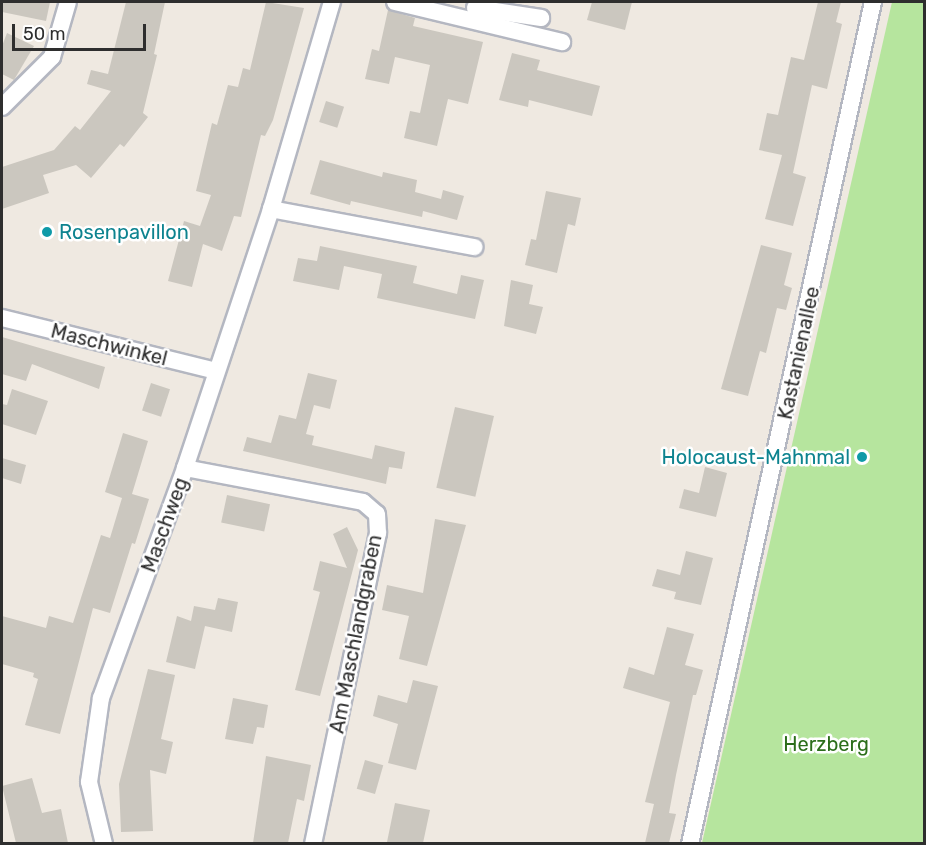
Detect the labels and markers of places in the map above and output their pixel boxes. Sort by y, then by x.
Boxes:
place label: Rosenpavillon [59,220,189,244]
marker: Rosenpavillon [40,225,54,239]
place label: Holocaust-Mahnmal [662,445,850,469]
marker: Holocaust-Mahnmal [855,450,869,464]

